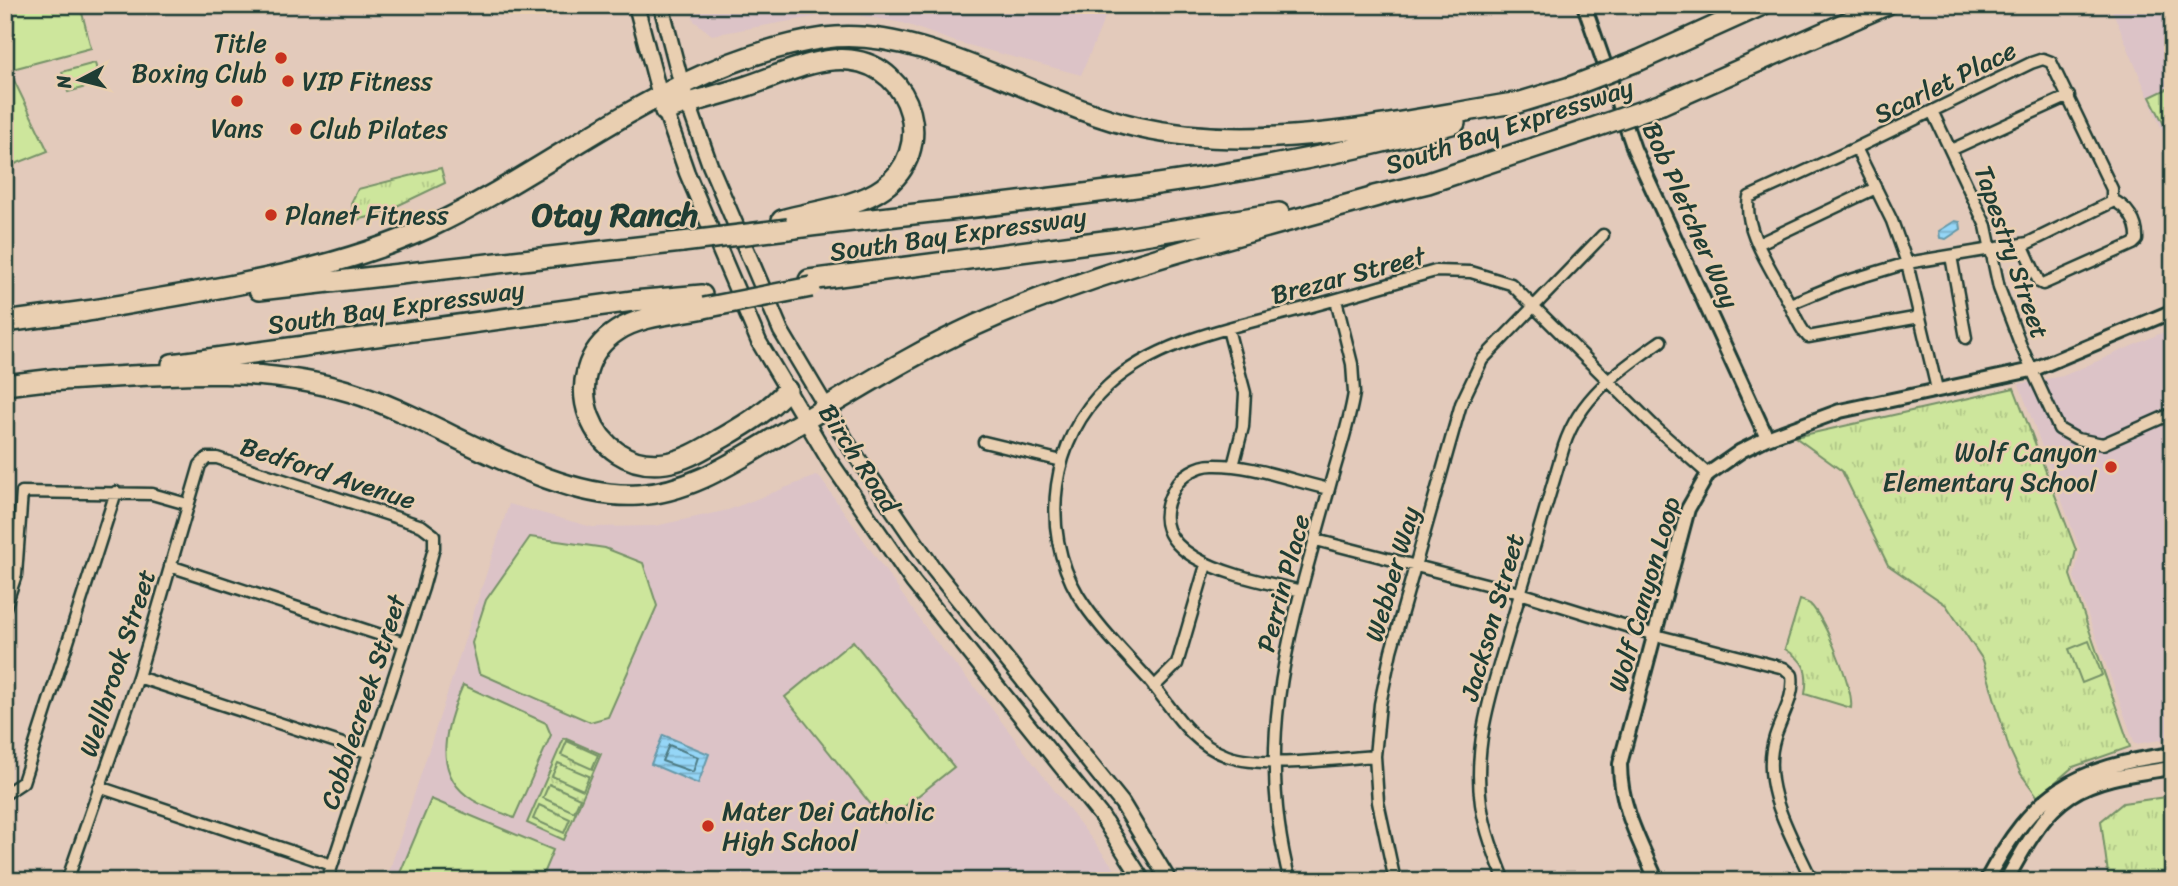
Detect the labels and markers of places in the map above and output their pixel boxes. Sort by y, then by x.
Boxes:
place label: Title Boxing Club [132,20,267,96]
marker: Title Boxing Club [273,50,289,66]
place label: VIP Fitness [302,58,434,104]
marker: VIP Fitness [280,73,296,89]
marker: Vans [229,93,245,109]
place label: Vans [211,105,263,151]
place label: Club Pilates [310,106,448,152]
marker: Club Pilates [288,121,304,137]
place label: Planet Fitness [285,192,450,238]
marker: Planet Fitness [263,207,279,223]
place label: Wolf Canyon Elementary School [1882,429,2098,505]
marker: Wolf Canyon Elementary School [2103,459,2119,475]
place label: Mater Dei Catholic High School [722,788,934,864]
marker: Mater Dei Catholic High School [700,818,716,834]

